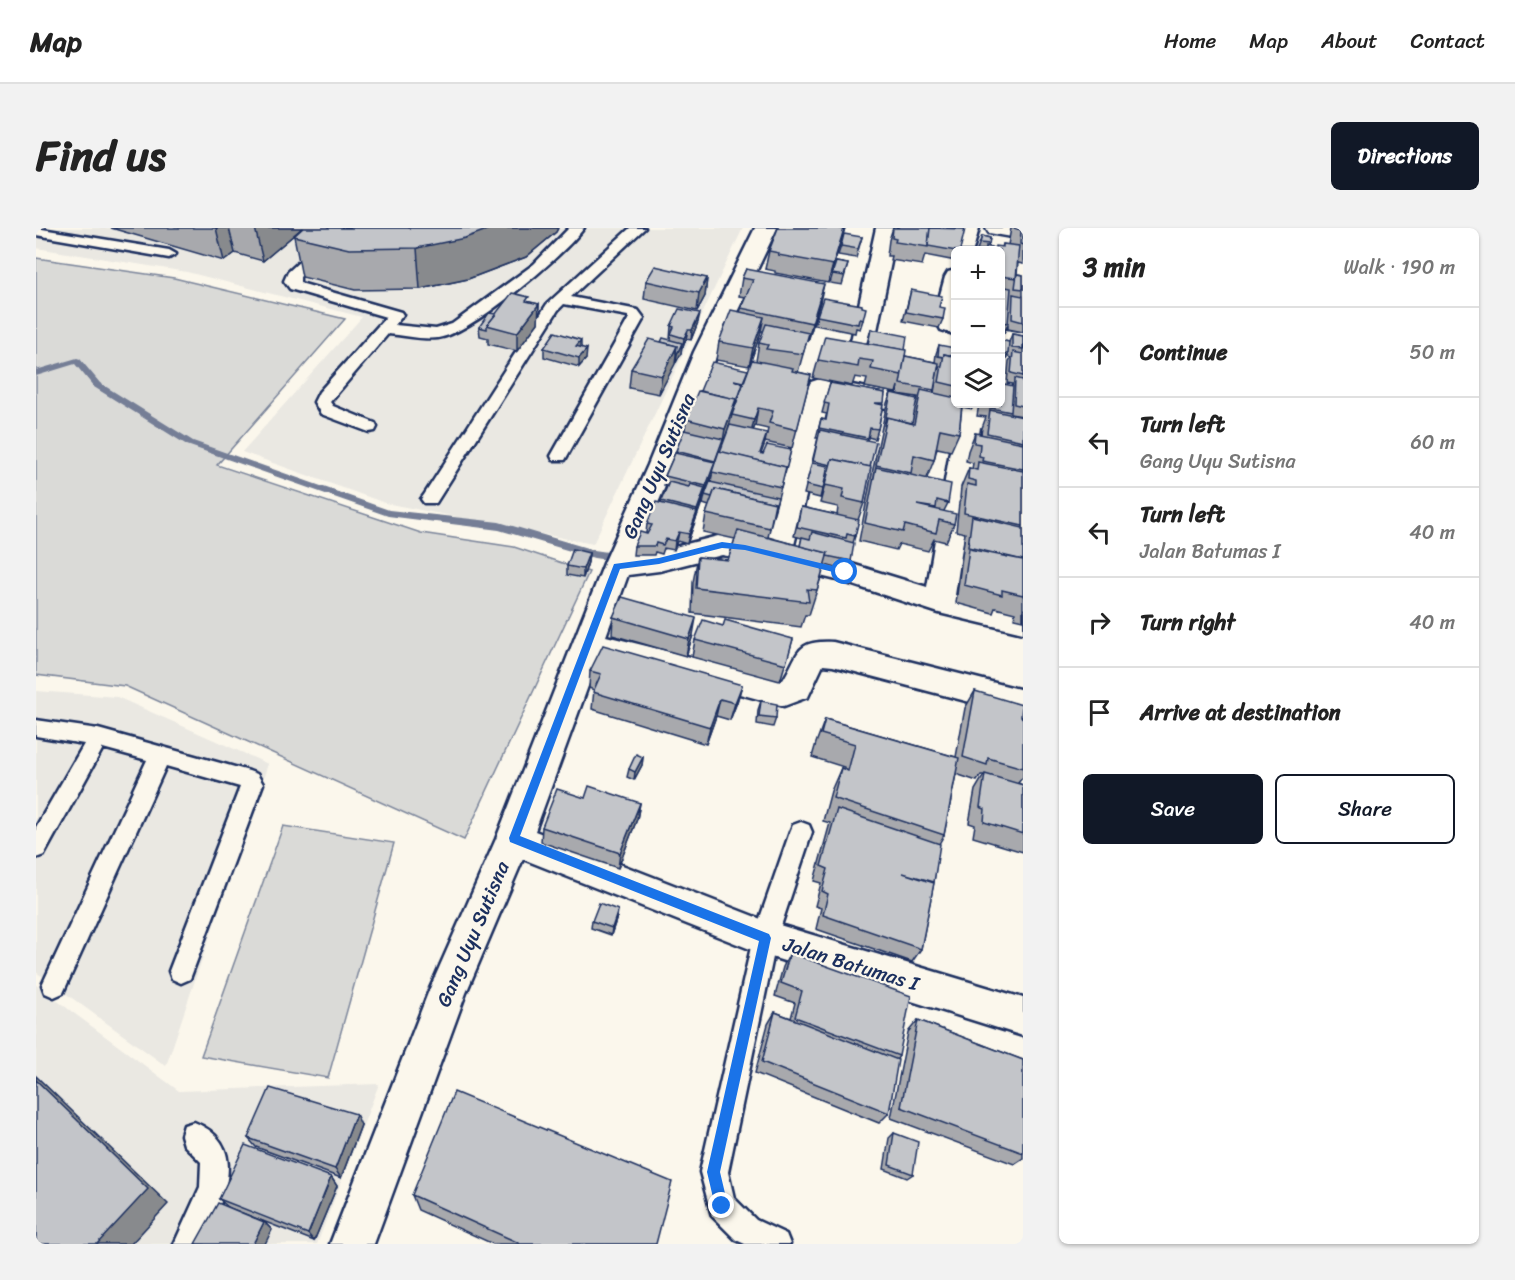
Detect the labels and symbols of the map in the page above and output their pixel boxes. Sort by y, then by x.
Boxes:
street label: Gang Uyu Sutisna [612,387,706,544]
route start [831,558,857,584]
street label: Gang Uyu Sutisna [426,855,520,1012]
street label: Jalan Batumas I [778,926,924,1002]
route end [708,1192,734,1218]

